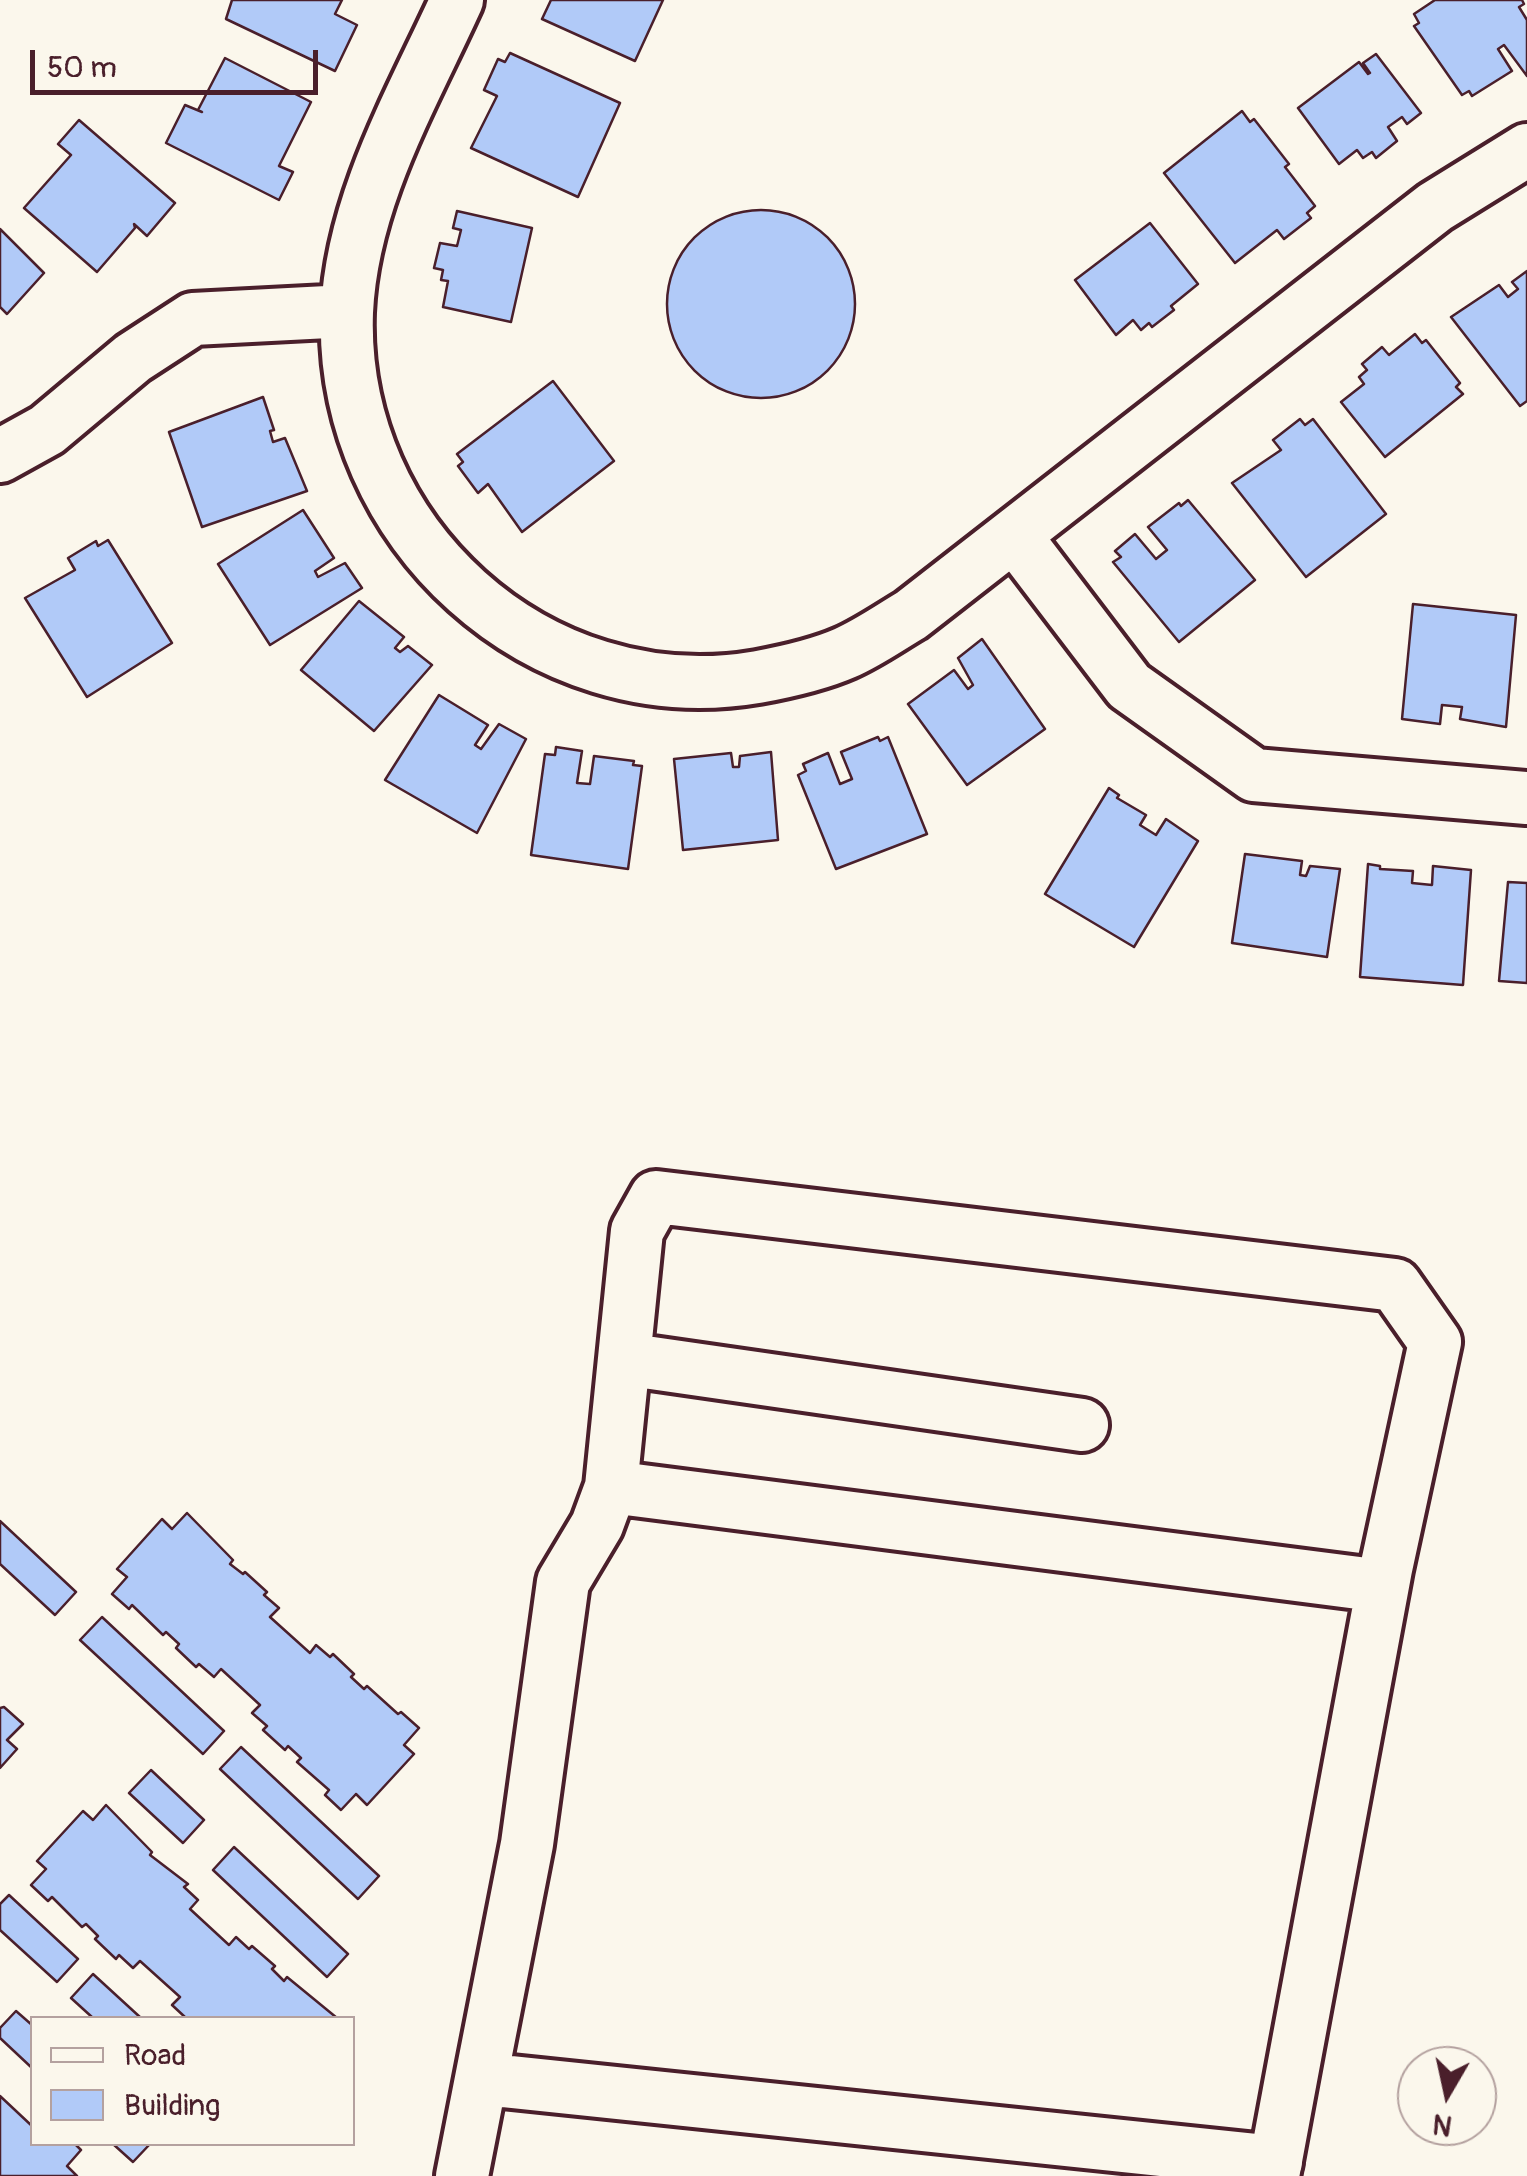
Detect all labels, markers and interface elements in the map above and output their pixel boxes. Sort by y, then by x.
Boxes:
scale bar [35,30,322,92]
text: 50 m [47,49,117,86]
legend [30,2016,355,2146]
text: Road [124,2037,186,2074]
north arrow [1397,2046,1497,2146]
text: Building [124,2087,220,2124]
text: N [1430,2105,1455,2143]

